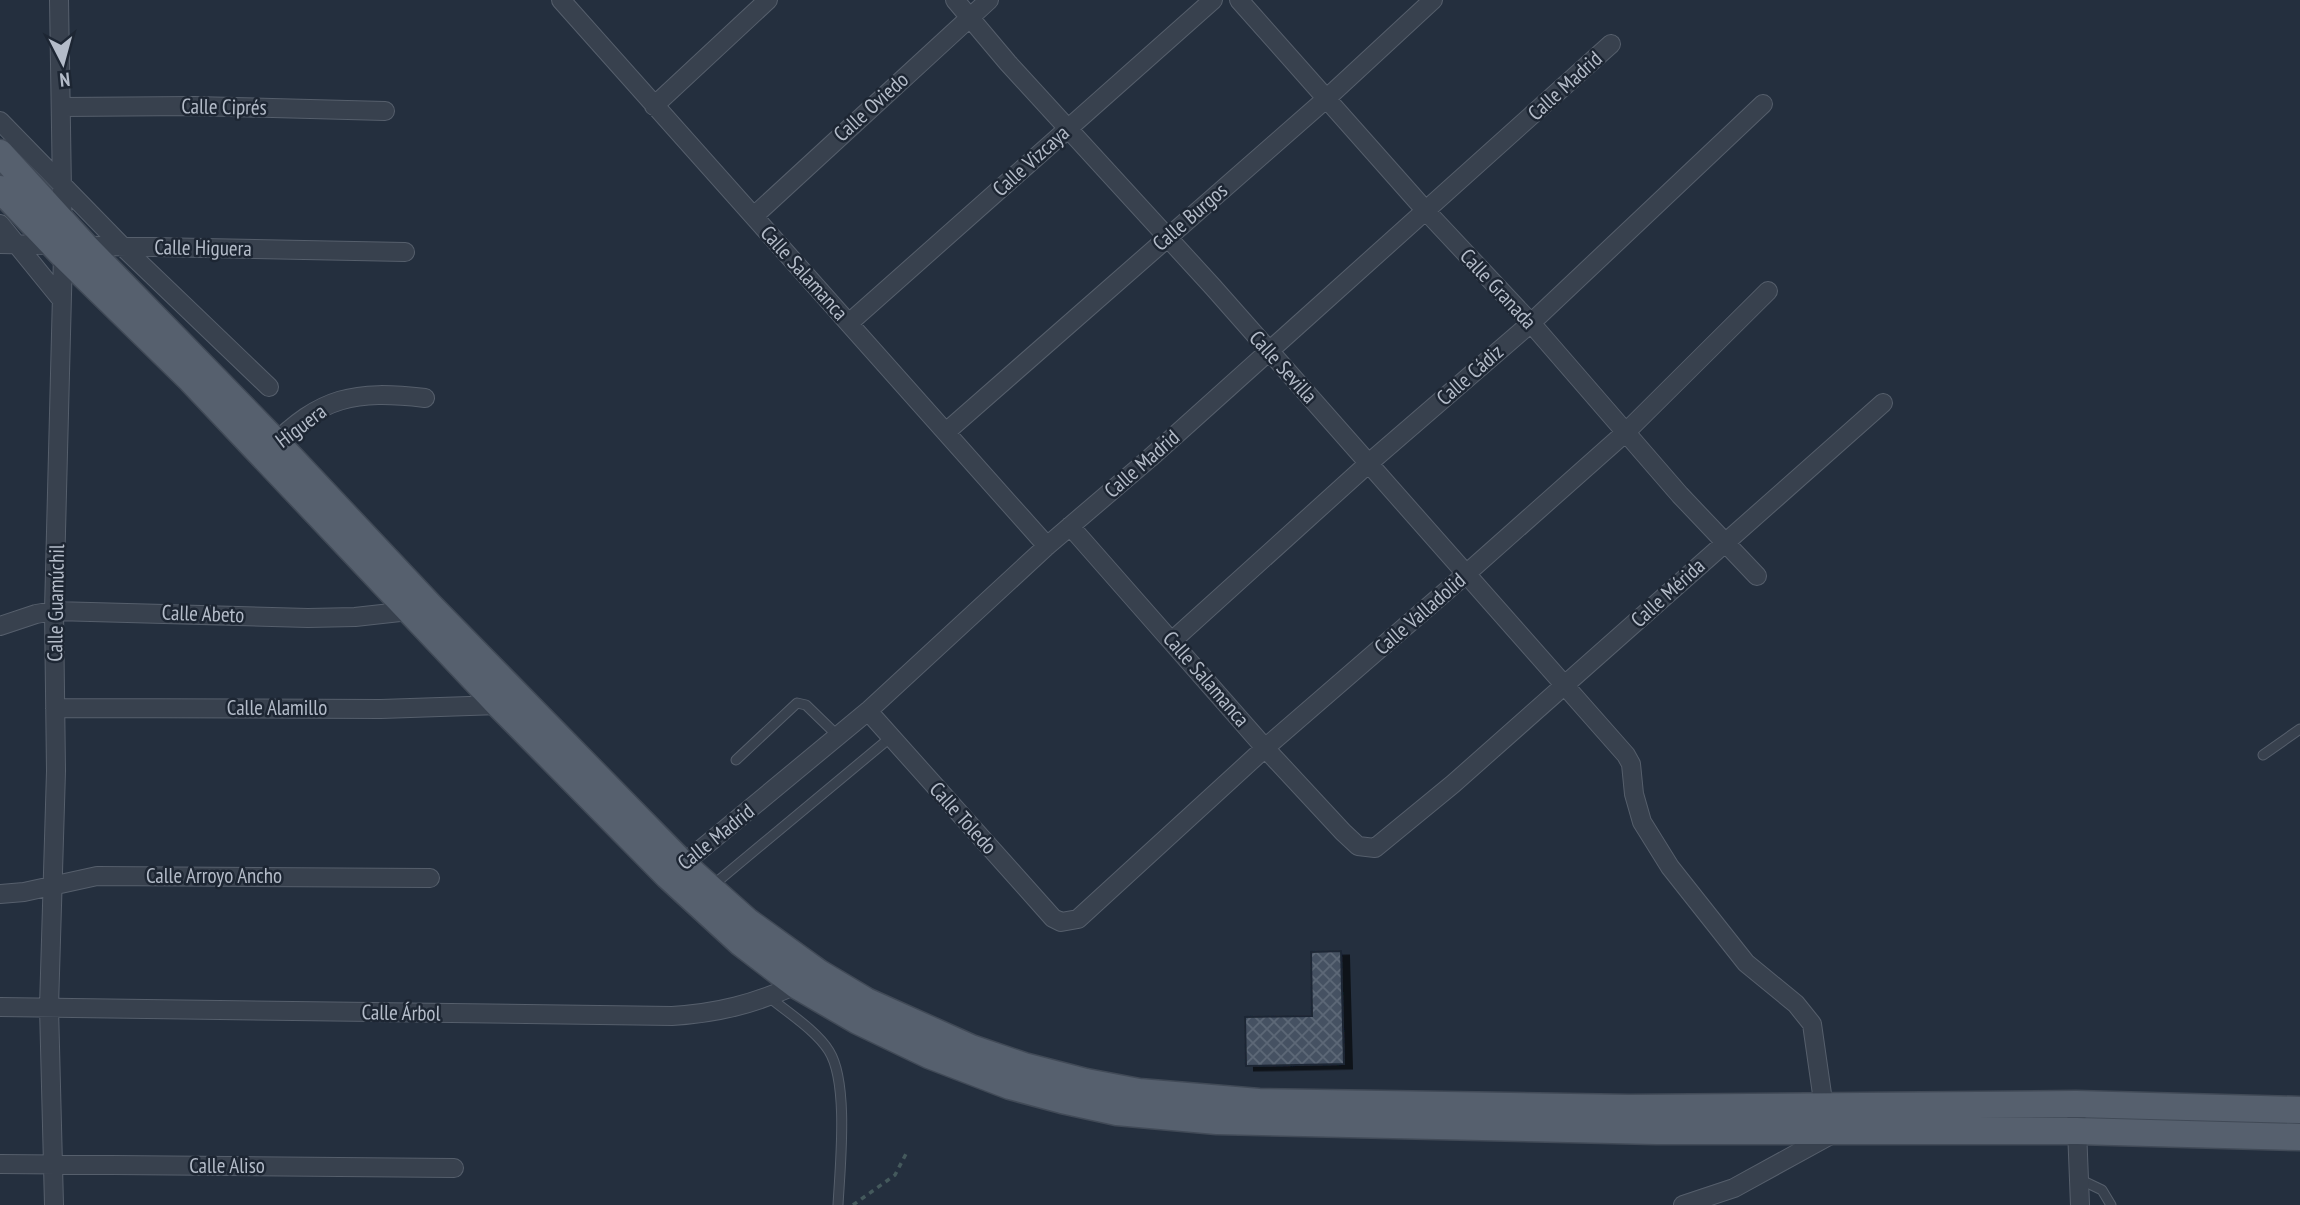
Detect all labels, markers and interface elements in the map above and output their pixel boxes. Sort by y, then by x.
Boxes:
north arrow [28,28,98,98]
street label: Calle Madrid [1522,45,1607,126]
street label: Calle Oviedo [828,66,914,147]
text: N [58,67,71,92]
street label: Calle Ciprés [181,92,267,121]
street label: Calle Vizcaya [987,119,1075,202]
street label: Calle Burgos [1147,177,1233,257]
street label: Calle Salamanca [755,220,854,326]
street label: Calle Higuera [154,233,252,262]
street label: Calle Granada [1454,243,1542,335]
street label: Calle Sevilla [1244,325,1323,409]
street label: Calle Cádiz [1431,338,1509,411]
street label: Higuera [270,398,332,453]
street label: Calle Madrid [1098,424,1185,504]
street label: Calle Guamúchil [41,544,70,662]
street label: Calle Mérida [1625,552,1710,633]
street label: Calle Valladolid [1368,567,1471,661]
street label: Calle Abeto [161,599,245,628]
street label: Calle Salamanca [1157,625,1255,732]
street label: Calle Alamillo [227,694,327,721]
street label: Calle Toledo [924,776,1003,859]
street label: Calle Madrid [672,798,760,876]
street label: Calle Arroyo Ancho [146,862,282,889]
street label: Calle Árbol [361,998,441,1027]
street label: Calle Aliso [189,1152,265,1179]

